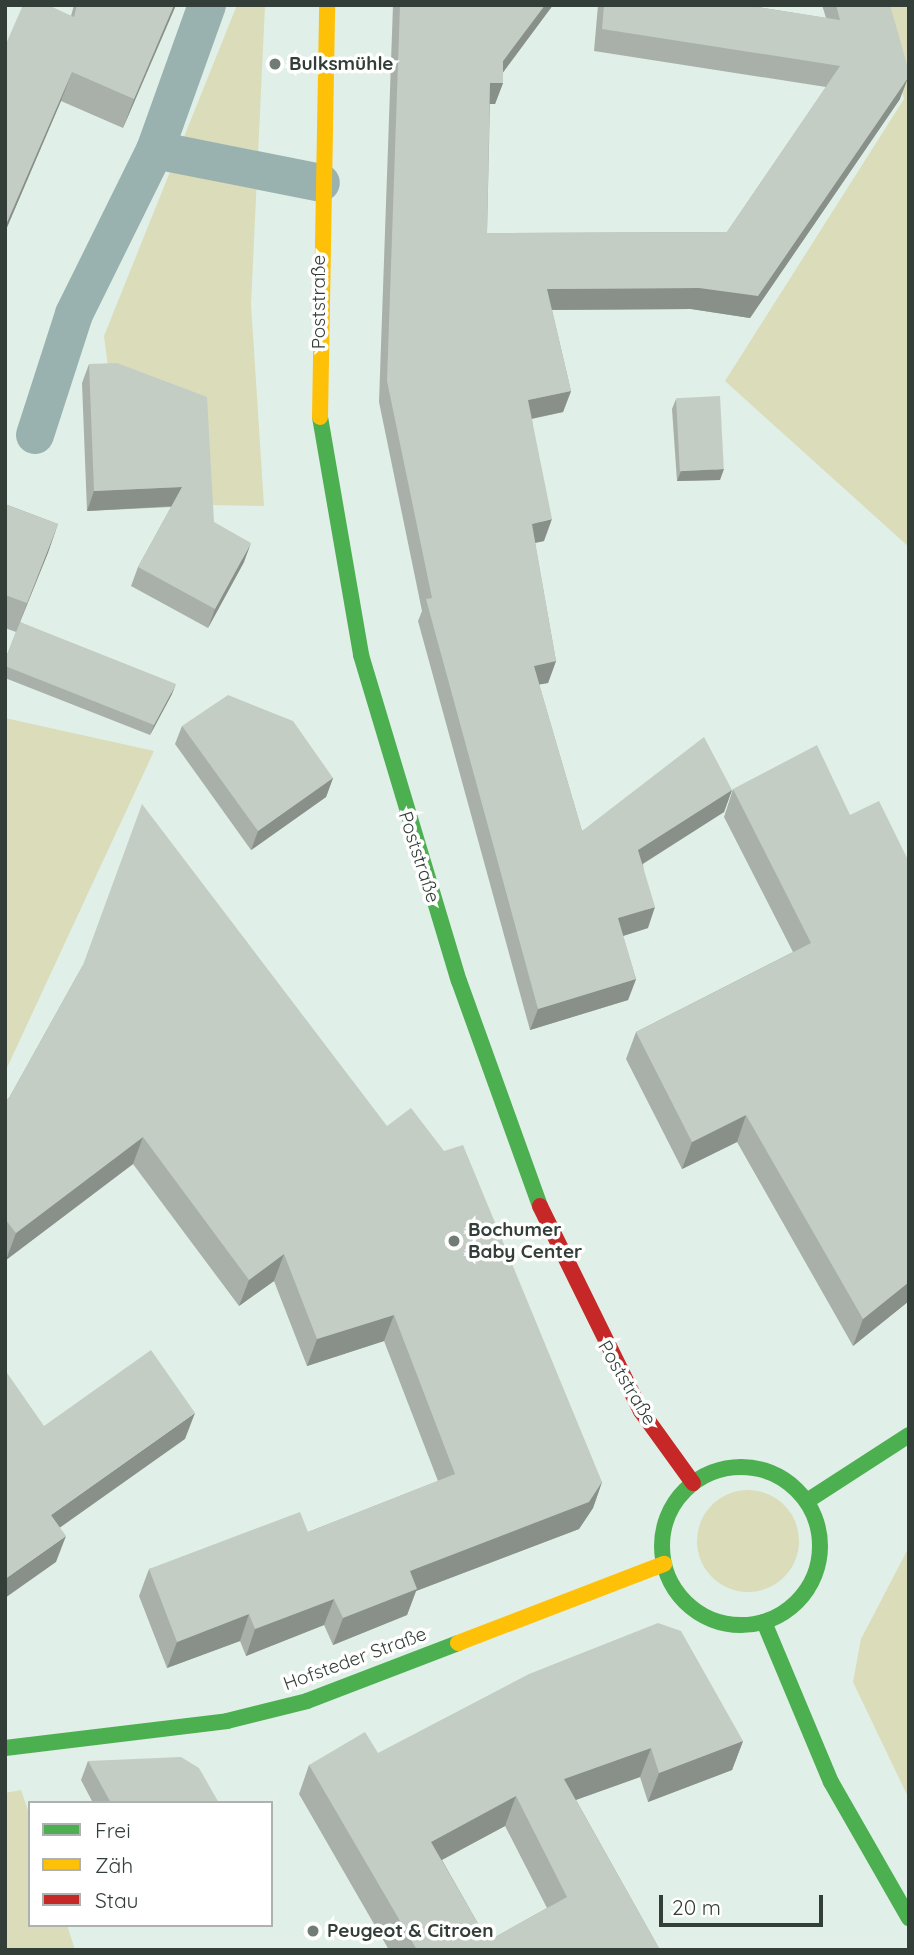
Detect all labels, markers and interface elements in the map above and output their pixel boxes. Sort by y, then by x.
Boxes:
place label: Bulksmühle [289,53,394,75]
marker: Bulksmühle [267,56,283,72]
street label: Poststraße [308,255,330,349]
street label: Poststraße [394,809,444,905]
place label: Bochumer Baby Center [468,1219,582,1263]
marker: Bochumer Baby Center [446,1233,462,1249]
street label: Poststraße [593,1337,661,1429]
street label: Hofsteder Straße [280,1623,430,1695]
legend [28,1801,273,1927]
text: Frei [95,1817,131,1843]
text: Zäh [95,1852,133,1878]
scale bar [662,1882,827,1926]
text: Stau [95,1887,138,1913]
text: 20 m [672,1894,721,1920]
place label: Peugeot & Citroen [327,1920,494,1942]
marker: Peugeot & Citroen [305,1923,321,1939]

